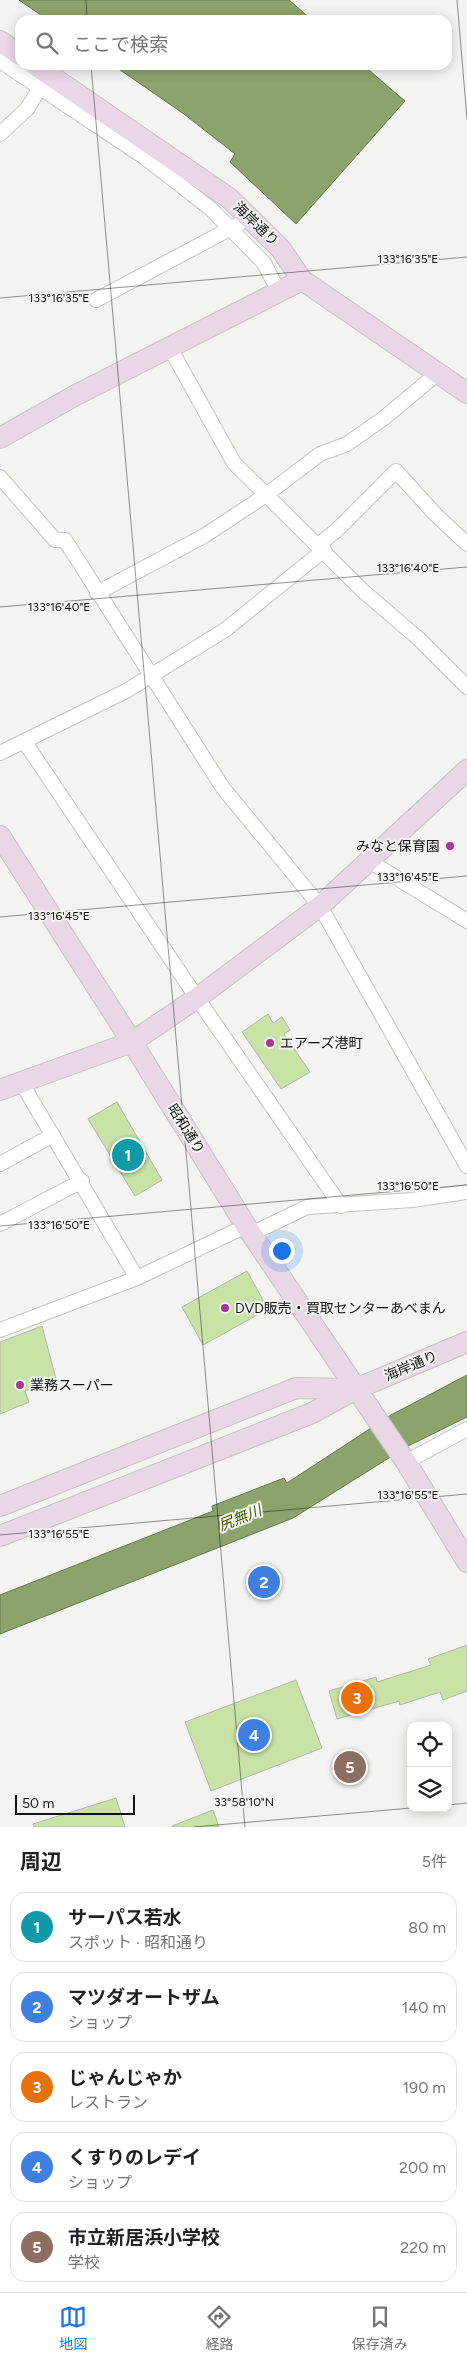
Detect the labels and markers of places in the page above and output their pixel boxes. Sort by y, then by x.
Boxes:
place label: みなと保育園 [356,838,440,855]
marker: みなと保育園 [444,840,456,852]
place label: エアーズ港町 [280,1035,362,1052]
marker: エアーズ港町 [264,1037,276,1049]
pin: 1 [112,1136,144,1174]
place label: DVD販売・買取センターあべまん [235,1300,446,1317]
marker: DVD販売・買取センターあべまん [219,1302,231,1314]
place label: 業務スーパー [30,1377,114,1394]
marker: 業務スーパー [14,1379,26,1391]
pin: 2 [248,1563,280,1601]
pin: 3 [341,1679,373,1717]
pin: 4 [238,1716,270,1754]
pin: 5 [334,1748,366,1786]

